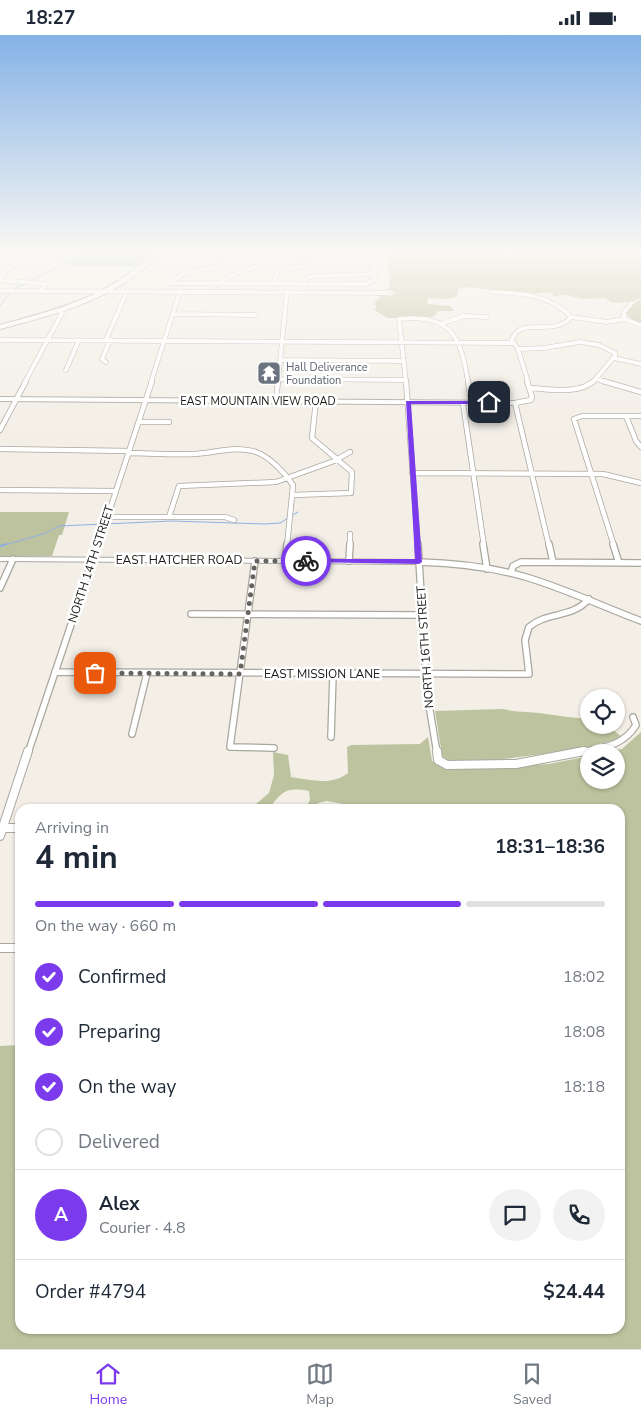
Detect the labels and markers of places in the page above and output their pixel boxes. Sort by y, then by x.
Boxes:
temple icon: Hall Deliverance Foundation [256,360,282,386]
place label: Hall Deliverance Foundation [286,360,368,388]
pin [468,381,510,423]
pin [74,652,116,694]

